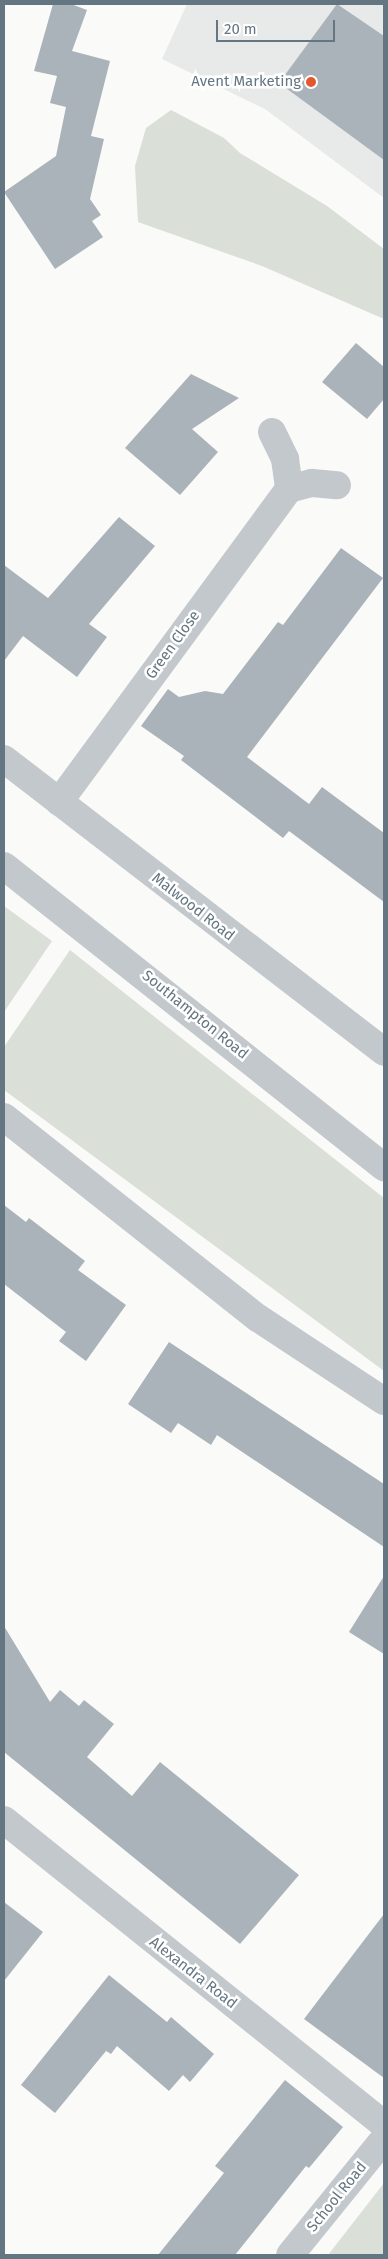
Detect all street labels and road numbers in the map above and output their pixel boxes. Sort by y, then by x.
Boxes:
street label: Green Close [142,607,204,683]
street label: Malwood Road [148,869,238,945]
street label: Southampton Road [138,967,252,1063]
street label: Alexandra Road [146,1933,240,2013]
street label: School Road [303,2158,371,2236]

